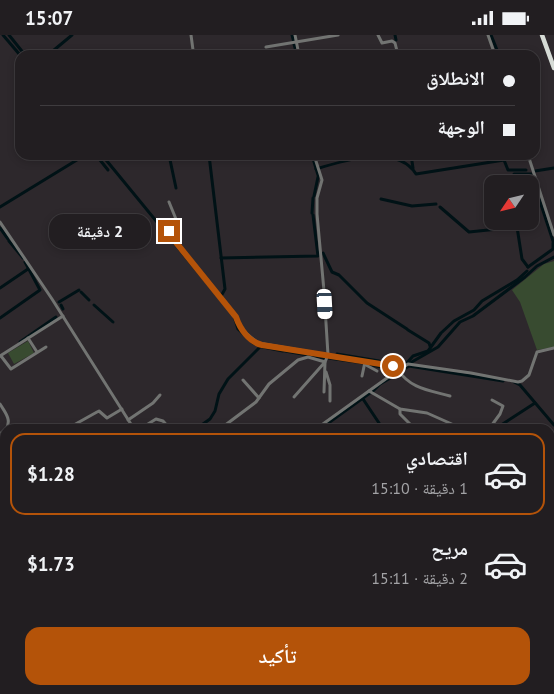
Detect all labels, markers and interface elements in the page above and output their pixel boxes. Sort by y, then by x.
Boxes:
text: 15:07 [25,6,73,30]
text: الانطلاق [426,66,485,90]
text: الوجهة [437,115,485,139]
north arrow [484,175,539,230]
map controls [484,175,539,230]
callout: 2 دقيقة [49,213,152,249]
route end [158,220,180,242]
text: 2 دقيقة [77,221,123,241]
car [316,289,333,319]
route start [382,355,404,377]
text: اقتصادي [406,446,468,470]
icon: car [483,452,528,497]
text: $1.28 [27,462,75,486]
text: 1 دقيقة · 15:10 [371,478,468,498]
text: مريح [431,536,468,560]
icon: car [483,542,528,587]
text: $1.73 [27,552,75,576]
text: 2 دقيقة · 15:11 [371,568,468,588]
button: تأكيد [25,627,530,685]

